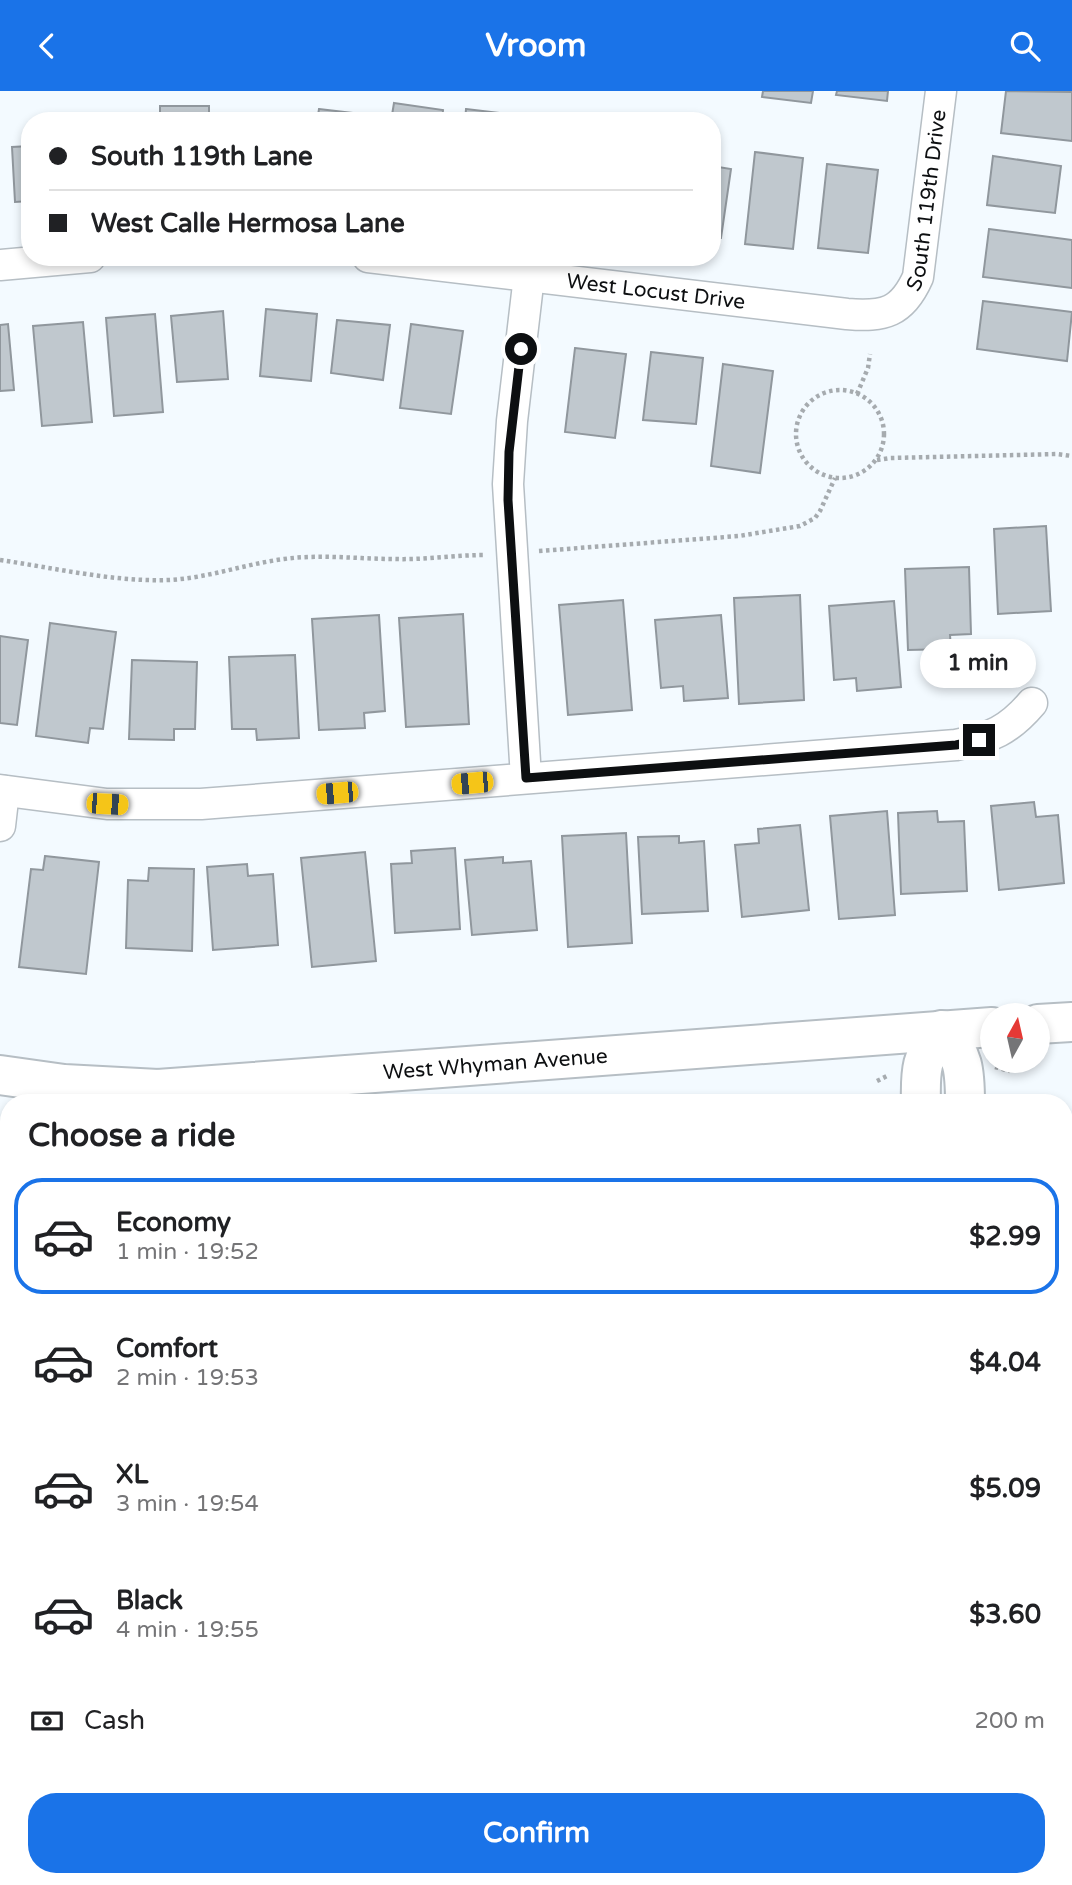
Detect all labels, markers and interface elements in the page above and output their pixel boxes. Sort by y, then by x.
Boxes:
icon: back [28,27,66,65]
text: Vroom [486,27,586,65]
icon: search [1006,27,1044,65]
street label: South 119th Drive [901,108,951,295]
text: South 119th Lane [91,141,313,172]
text: West Calle Hermosa Lane [91,208,405,239]
street label: West Locust Drive [565,268,747,314]
route start [505,333,537,365]
callout: 1 min [921,639,1037,687]
text: 1 min [947,649,1009,677]
route end [963,724,995,756]
car [451,771,494,795]
car [316,781,359,805]
car [86,792,129,816]
north arrow [980,1003,1050,1073]
map controls [980,1003,1050,1073]
street label: West Whyman Avenue [382,1043,609,1085]
text: Choose a ride [28,1117,235,1155]
icon: car [32,1205,95,1268]
text: Economy [116,1207,231,1238]
text: $2.99 [969,1221,1041,1252]
text: 1 min · 19:52 [116,1238,259,1266]
icon: car [32,1331,95,1394]
text: Comfort [116,1333,218,1364]
text: $4.04 [969,1347,1041,1378]
text: 2 min · 19:53 [116,1364,259,1392]
icon: car [32,1457,95,1520]
text: XL [116,1459,148,1490]
text: $5.09 [969,1473,1041,1504]
text: 3 min · 19:54 [116,1490,259,1518]
icon: car [32,1583,95,1646]
text: Black [116,1585,183,1616]
text: $3.60 [969,1599,1041,1630]
text: 4 min · 19:55 [116,1616,259,1644]
icon: cash [28,1702,66,1740]
text: Cash [84,1705,145,1736]
text: 200 m [975,1707,1045,1735]
button: Confirm [28,1793,1045,1873]

